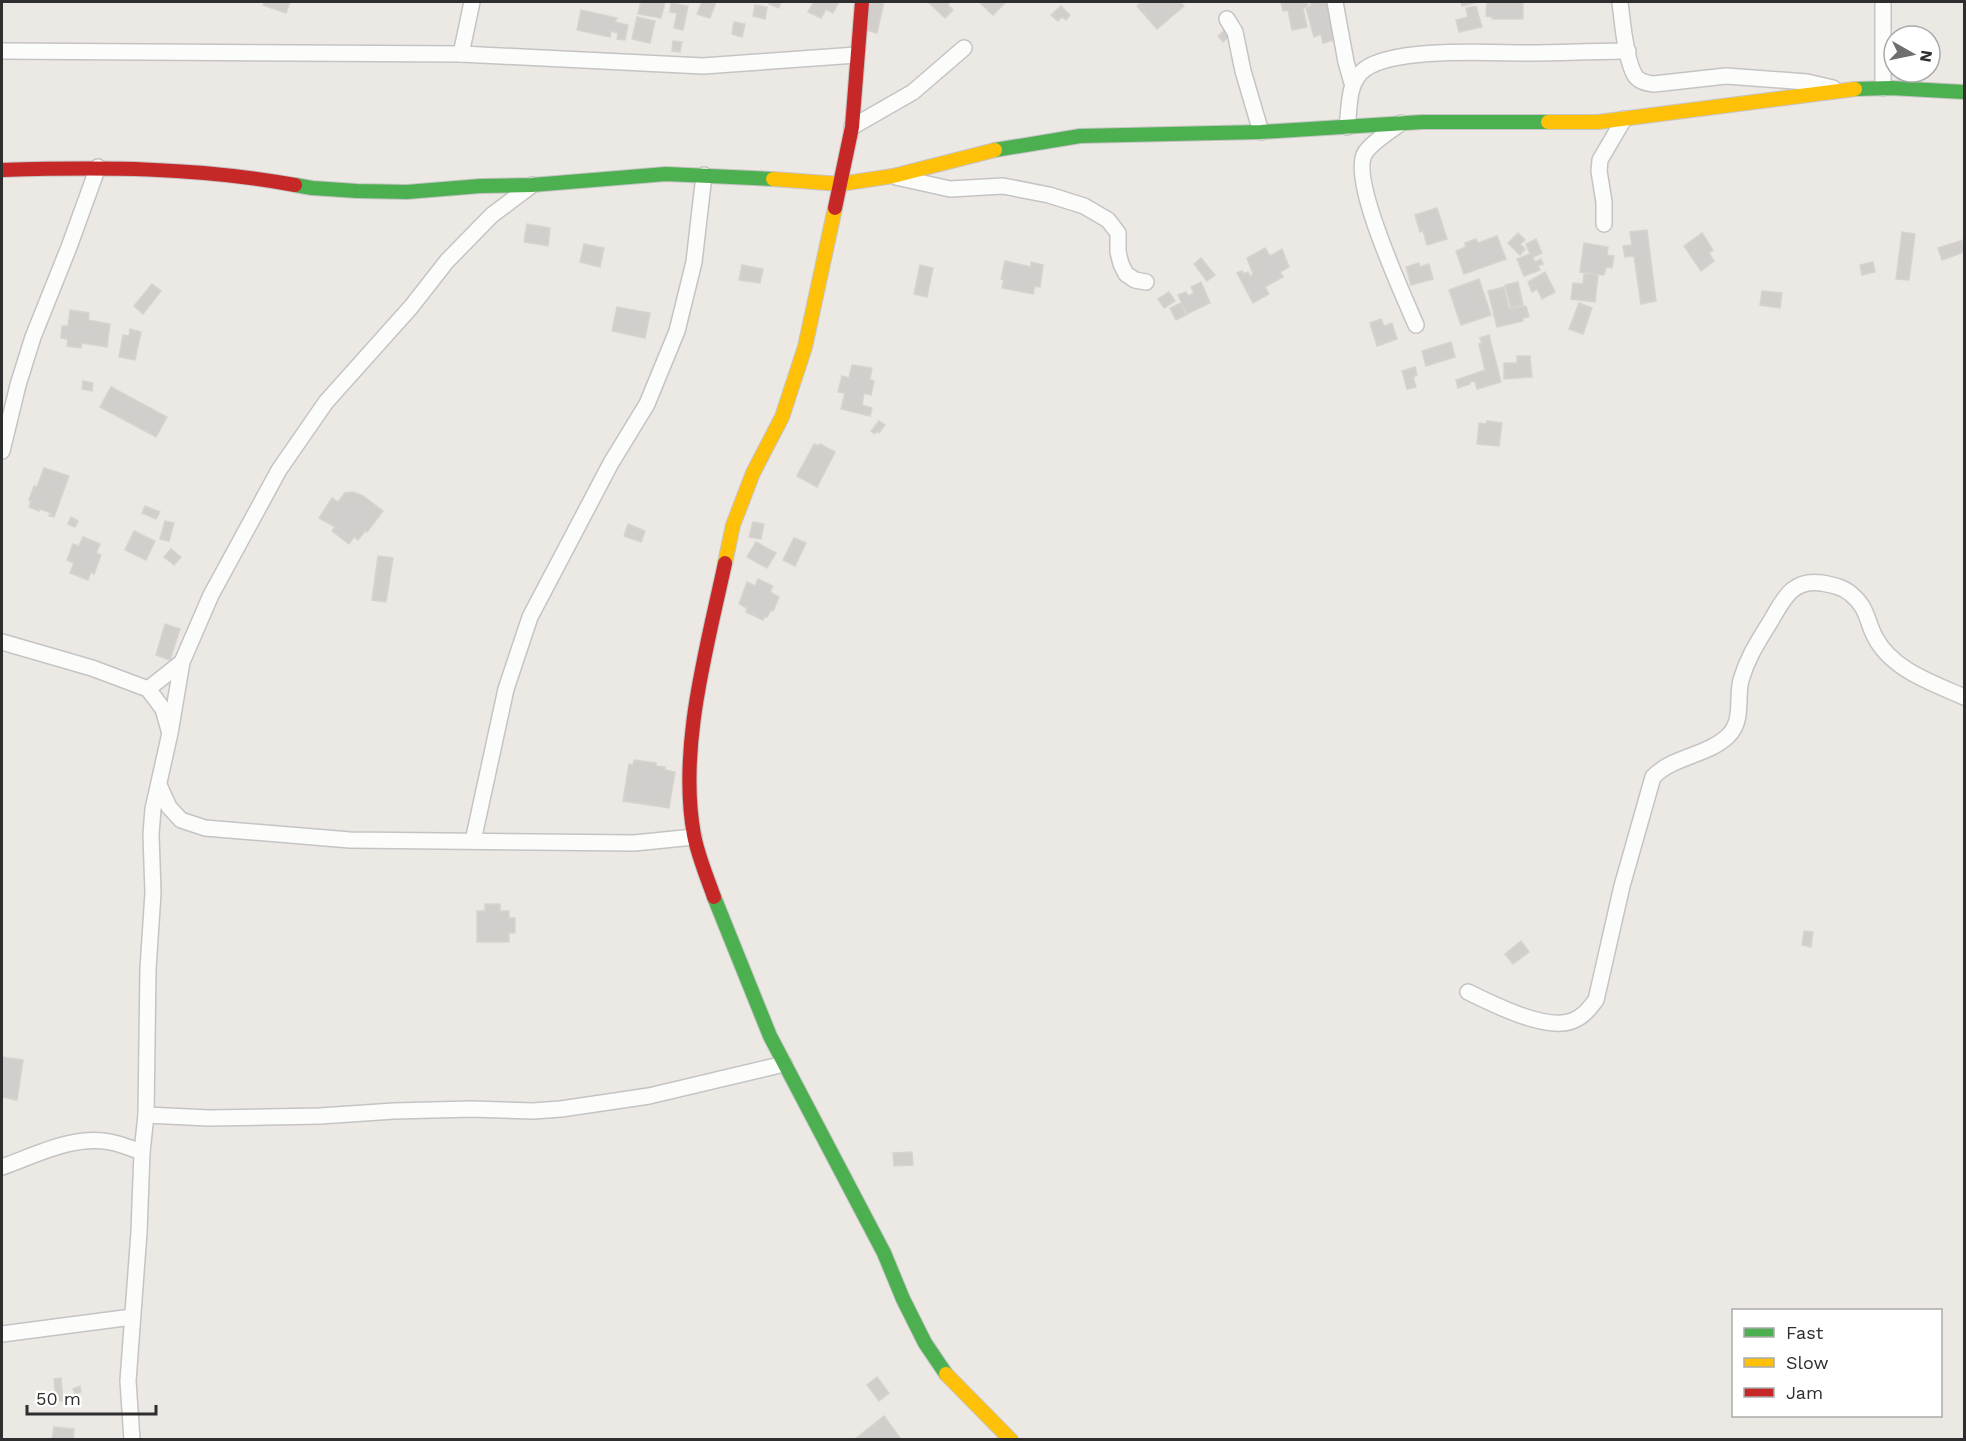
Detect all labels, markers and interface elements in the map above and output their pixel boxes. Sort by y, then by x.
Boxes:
north arrow [1882,24,1942,84]
text: N [1916,49,1937,64]
legend [1732,1309,1942,1417]
text: Fast [1786,1322,1824,1343]
text: Slow [1786,1352,1829,1373]
scale bar [27,1378,156,1416]
text: Jam [1786,1382,1823,1403]
text: 50 m [36,1388,81,1409]

